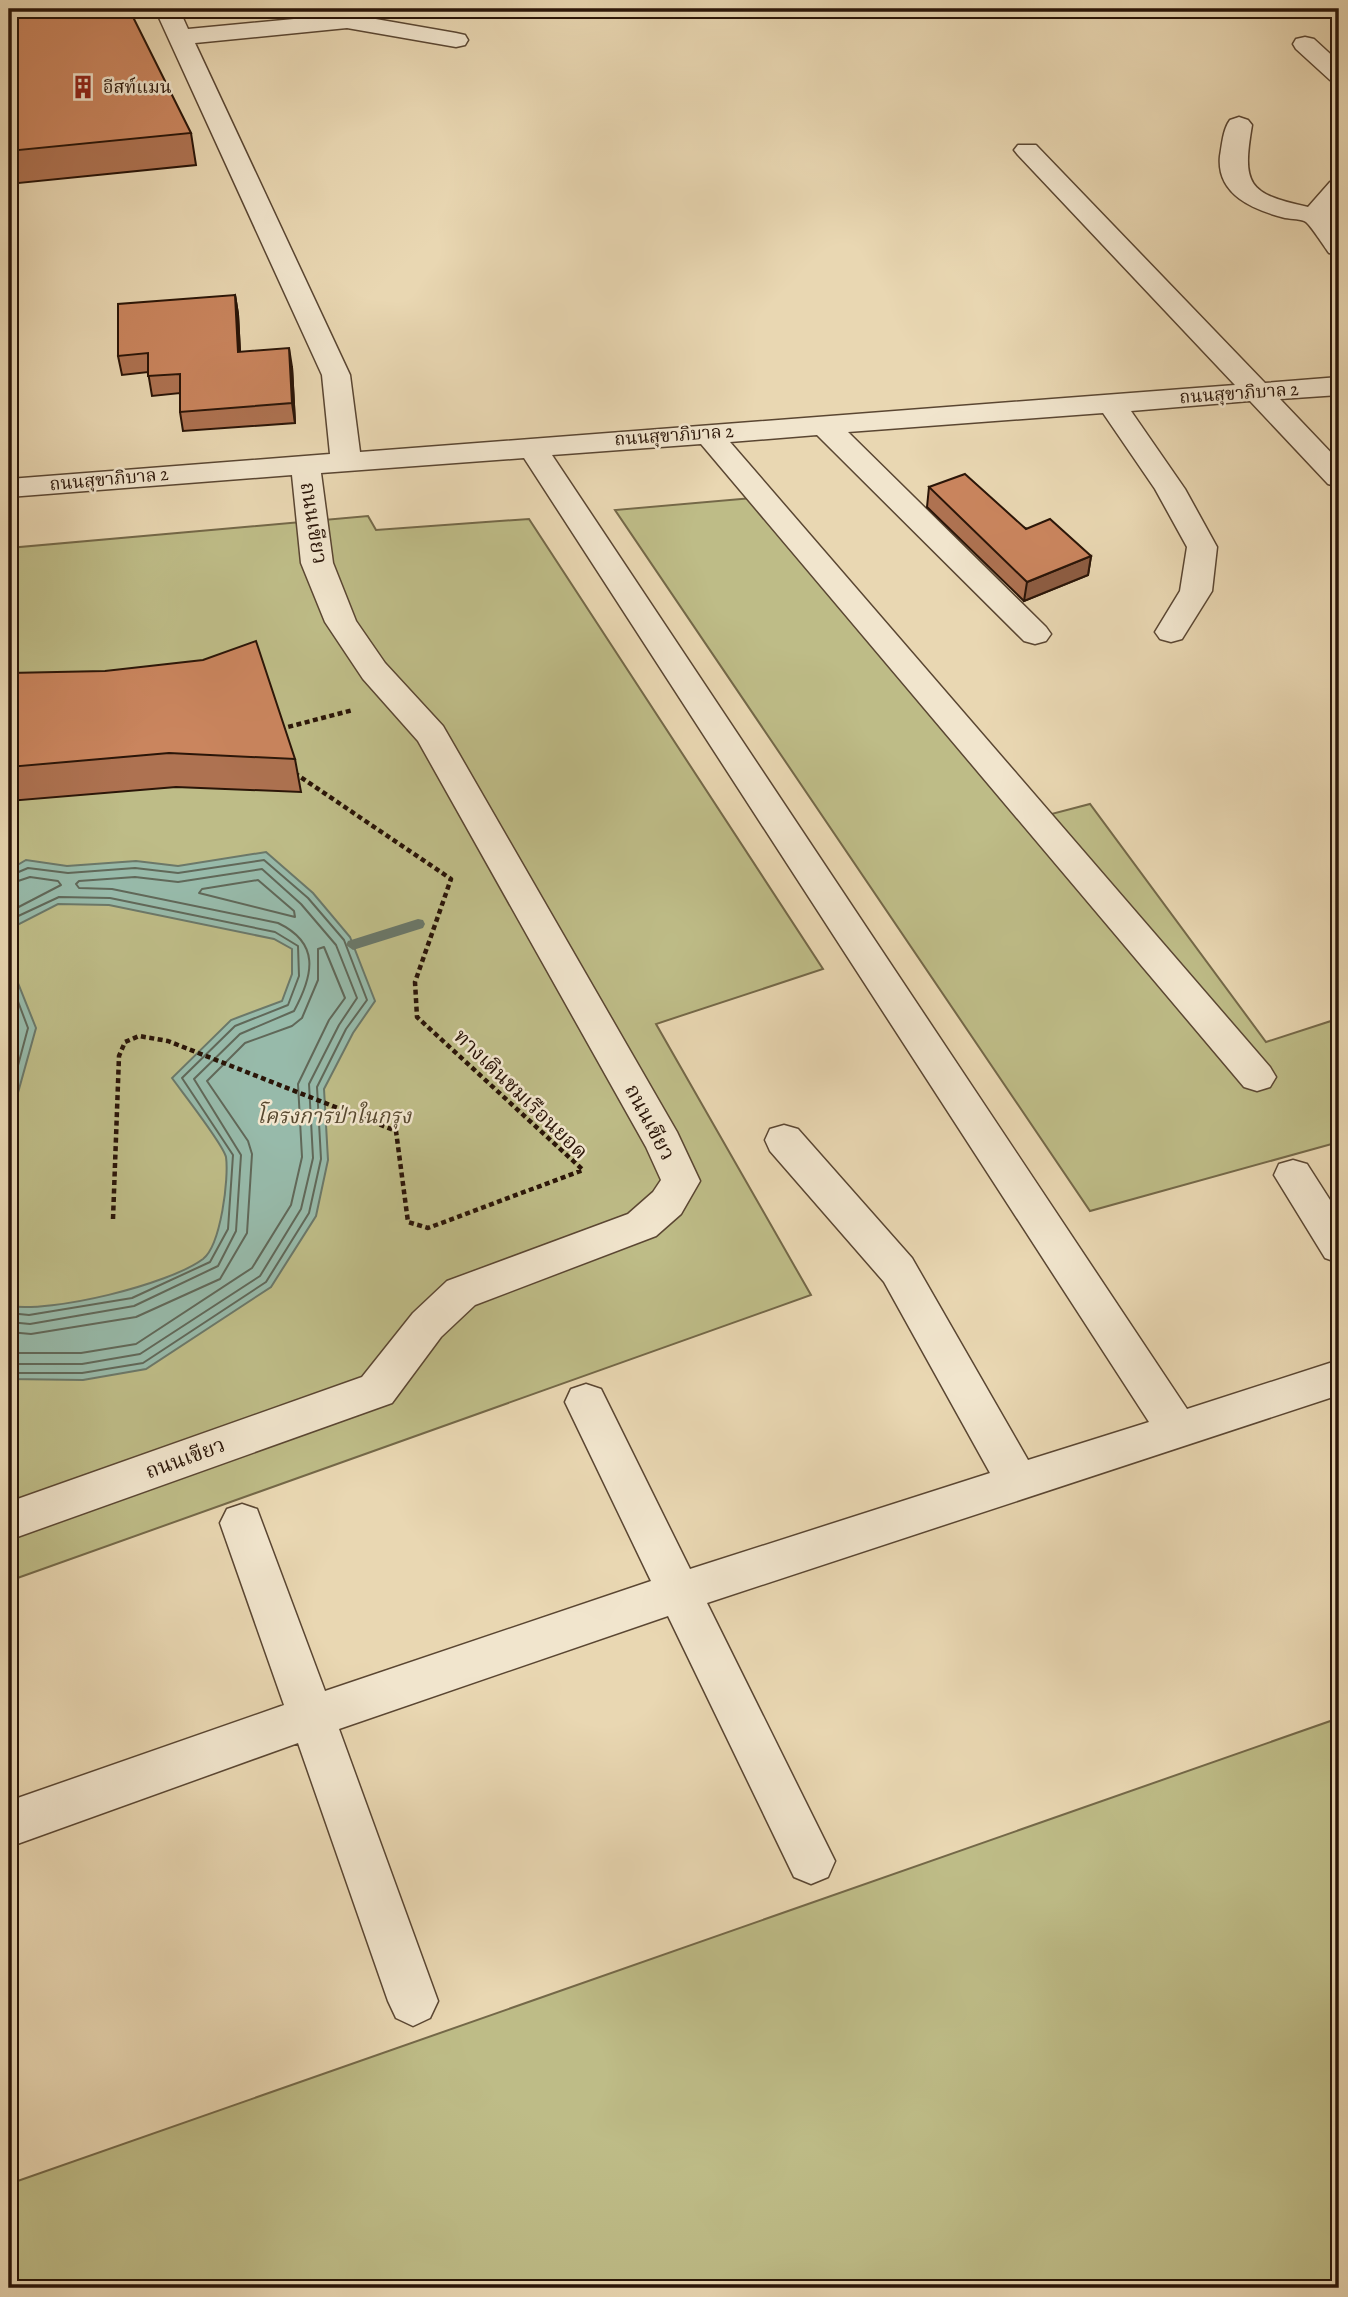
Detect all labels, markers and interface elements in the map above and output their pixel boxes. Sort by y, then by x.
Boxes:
building icon: อีสท์แมน [69,73,97,101]
place label: อีสท์แมน [103,75,172,99]
street label: ถนนสุขาภิบาล 2 [1179,377,1300,409]
street label: ถนนสุขาภิบาล 2 [614,419,735,451]
street label: ถนนสุขาภิบาล 2 [48,462,170,496]
street label: ถนนเขียว [294,480,334,566]
street label: ทางเดินชมเรือนยอด [448,1023,594,1165]
street label: ถนนเขียว [618,1079,682,1165]
park label: โครงการป่าในกรุง [257,1101,413,1130]
street label: ถนนเขียว [141,1431,229,1485]

